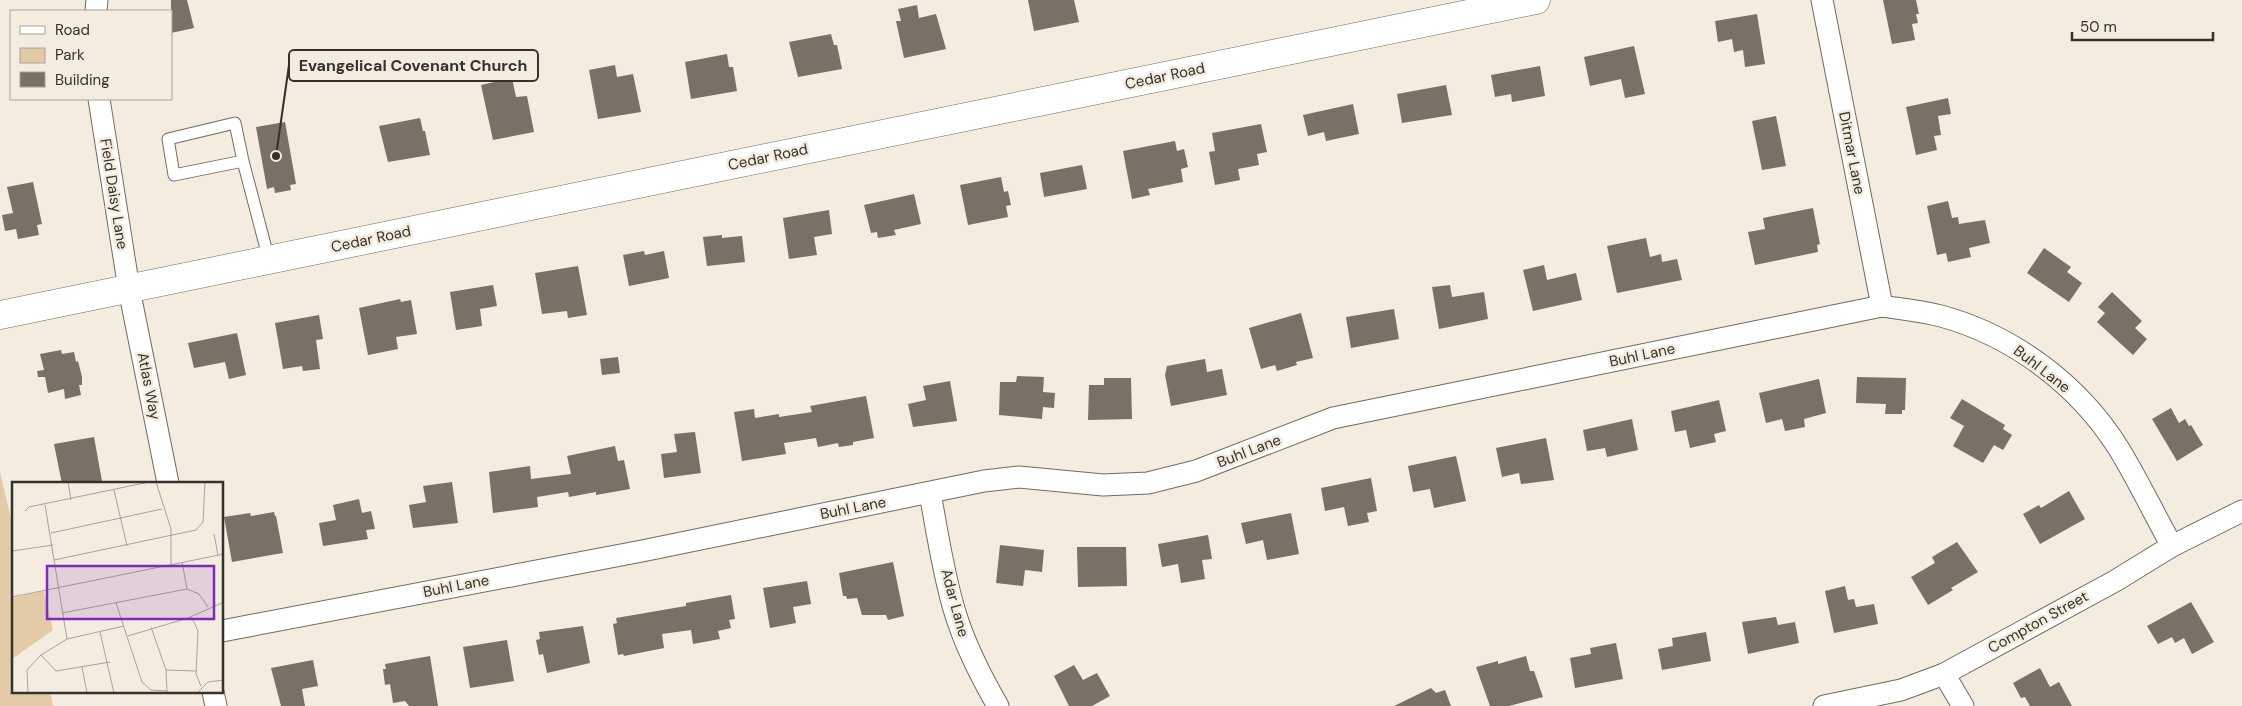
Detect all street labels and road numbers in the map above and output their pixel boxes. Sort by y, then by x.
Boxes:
street label: Cedar Road [1123,58,1207,94]
street label: Ditmar Lane [1834,110,1870,196]
street label: Field Daisy Lane [95,137,133,251]
street label: Cedar Road [726,139,810,175]
street label: Cedar Road [329,221,413,257]
street label: Buhl Lane [1607,338,1677,372]
street label: Buhl Lane [2010,341,2074,397]
street label: Atlas Way [133,351,165,422]
street label: Buhl Lane [1214,430,1284,472]
street label: Buhl Lane [818,492,888,524]
street label: Adar Lane [936,567,974,639]
street label: Buhl Lane [421,570,491,602]
street label: Compton Street [1984,586,2092,658]

